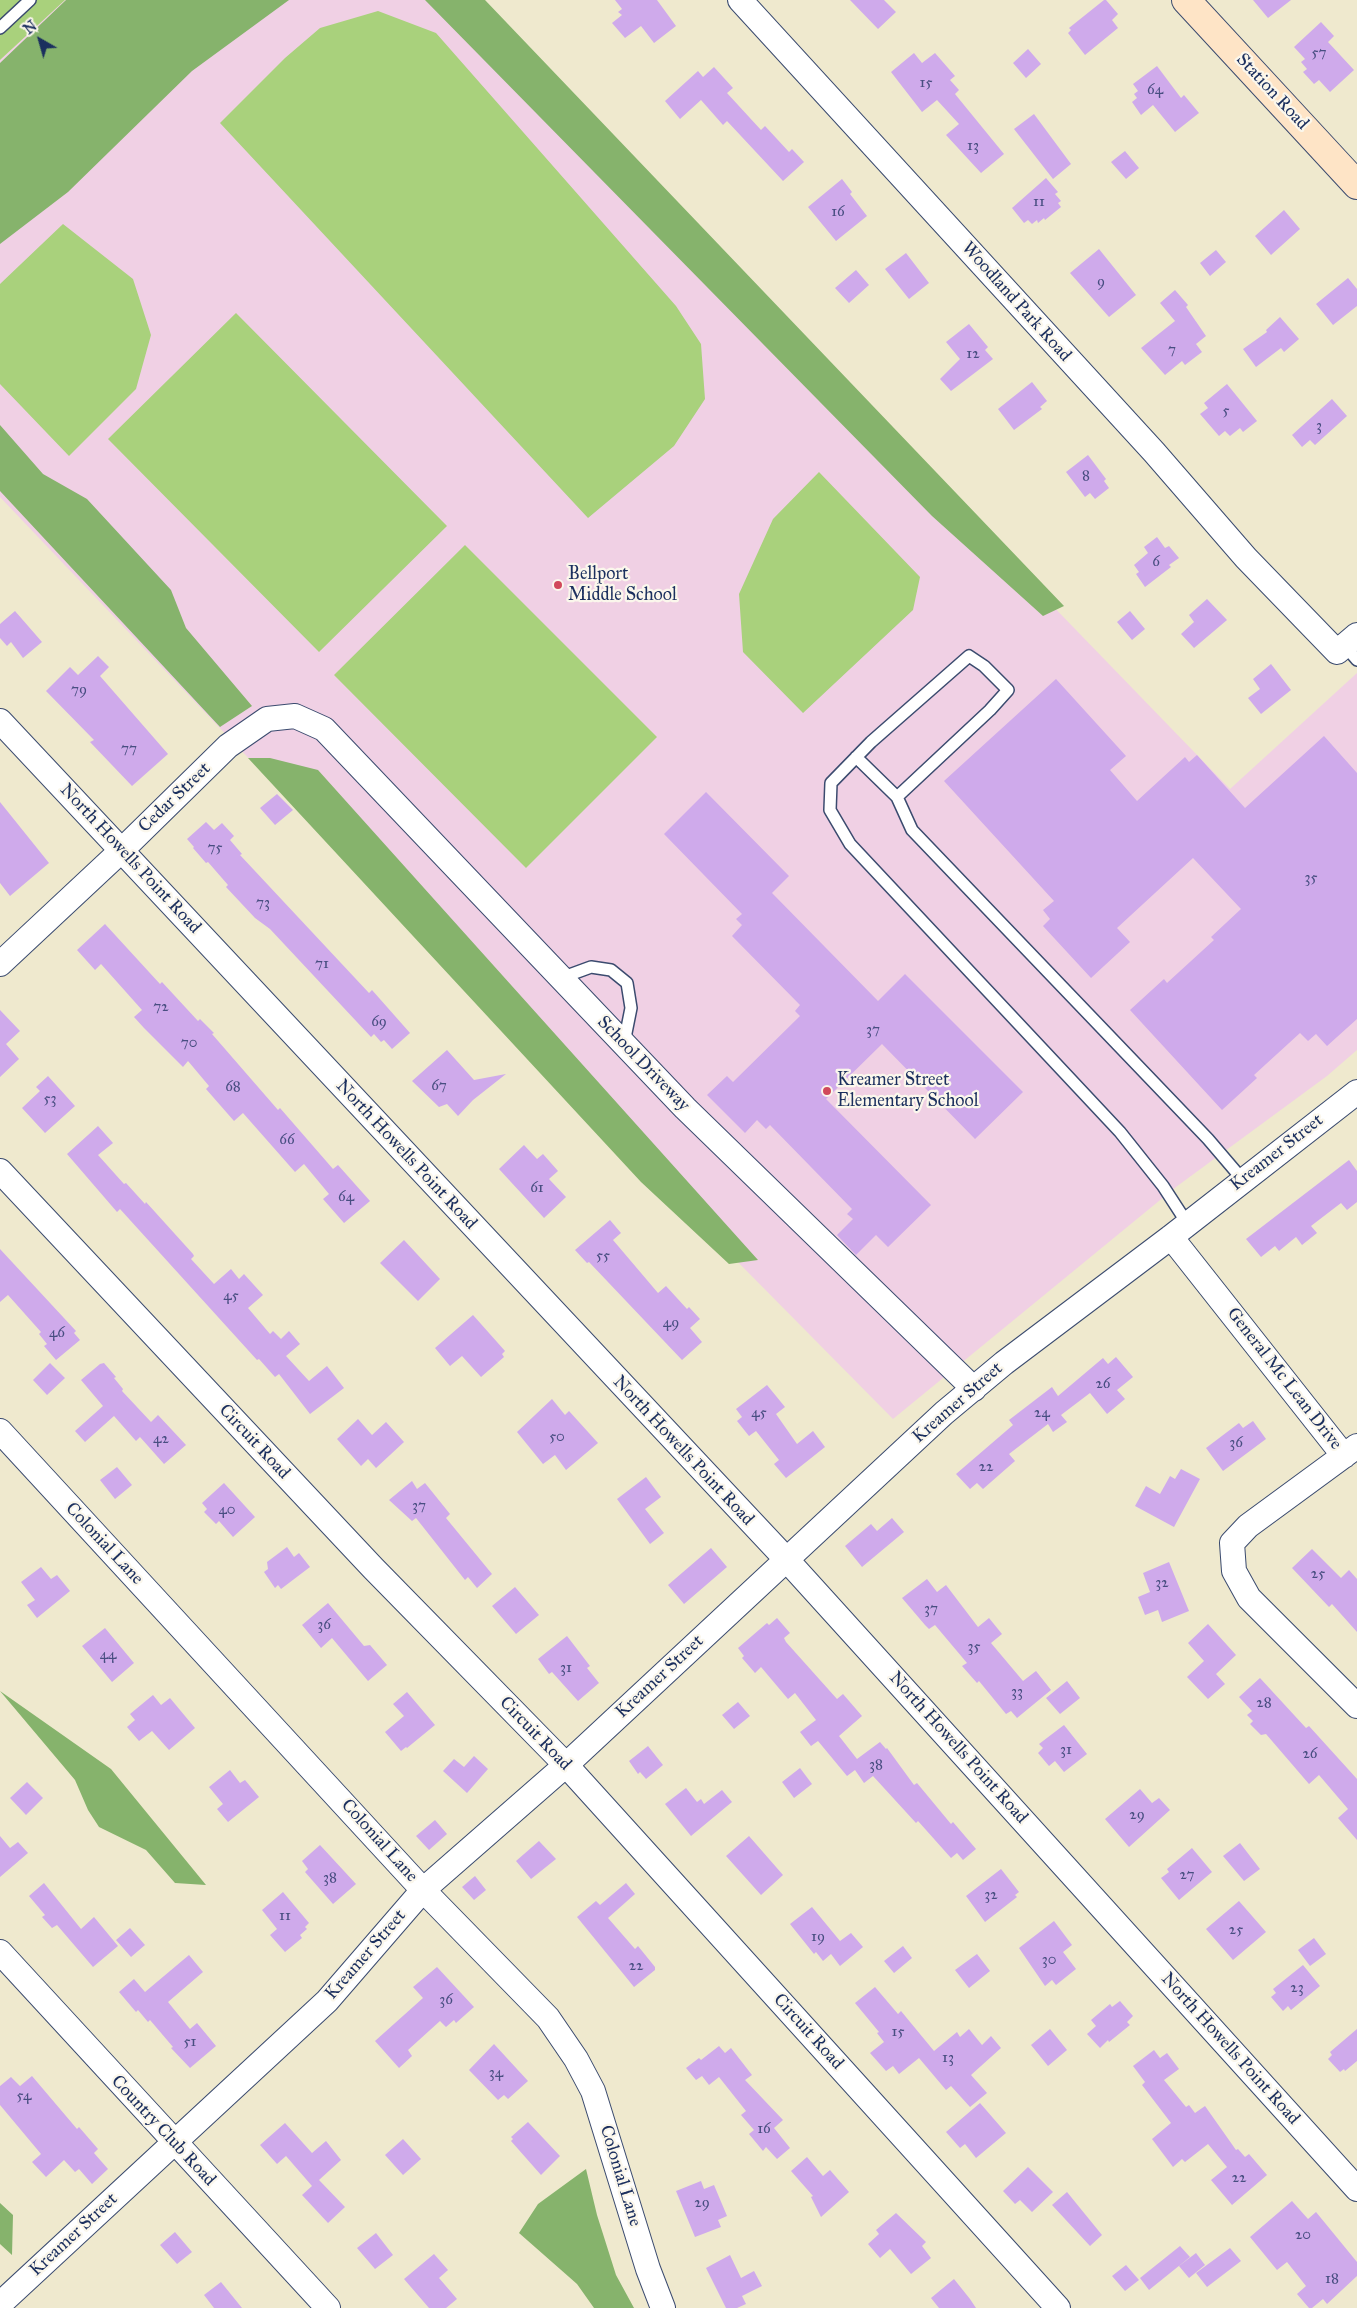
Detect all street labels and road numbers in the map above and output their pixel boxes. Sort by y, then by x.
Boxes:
street label: Station Road [1231,49,1313,135]
street label: Woodland Park Road [957,238,1075,366]
street label: Cedar Street [134,758,216,838]
street label: North Howells Point Road [55,780,205,938]
street label: School Driveway [592,1012,694,1116]
street label: North Howells Point Road [331,1076,481,1234]
street label: Kreamer Street [1226,1110,1328,1196]
street label: General Mc Lean Drive [1222,1304,1346,1454]
street label: Kreamer Street [908,1358,1008,1448]
street label: North Howells Point Road [608,1372,758,1530]
street label: Circuit Road [214,1400,294,1484]
street label: Colonial Lane [60,1498,148,1590]
street label: Kreamer Street [612,1631,708,1723]
street label: North Howells Point Road [884,1668,1032,1828]
street label: Circuit Road [494,1692,576,1776]
street label: Colonial Lane [336,1795,422,1887]
street label: Kreamer Street [321,1905,411,2005]
street label: North Howells Point Road [1156,1969,1304,2129]
street label: Circuit Road [768,1990,848,2074]
street label: Country Club Road [106,2071,220,2191]
street label: Colonial Lane [594,2123,646,2229]
street label: Kreamer Street [26,2189,122,2281]

